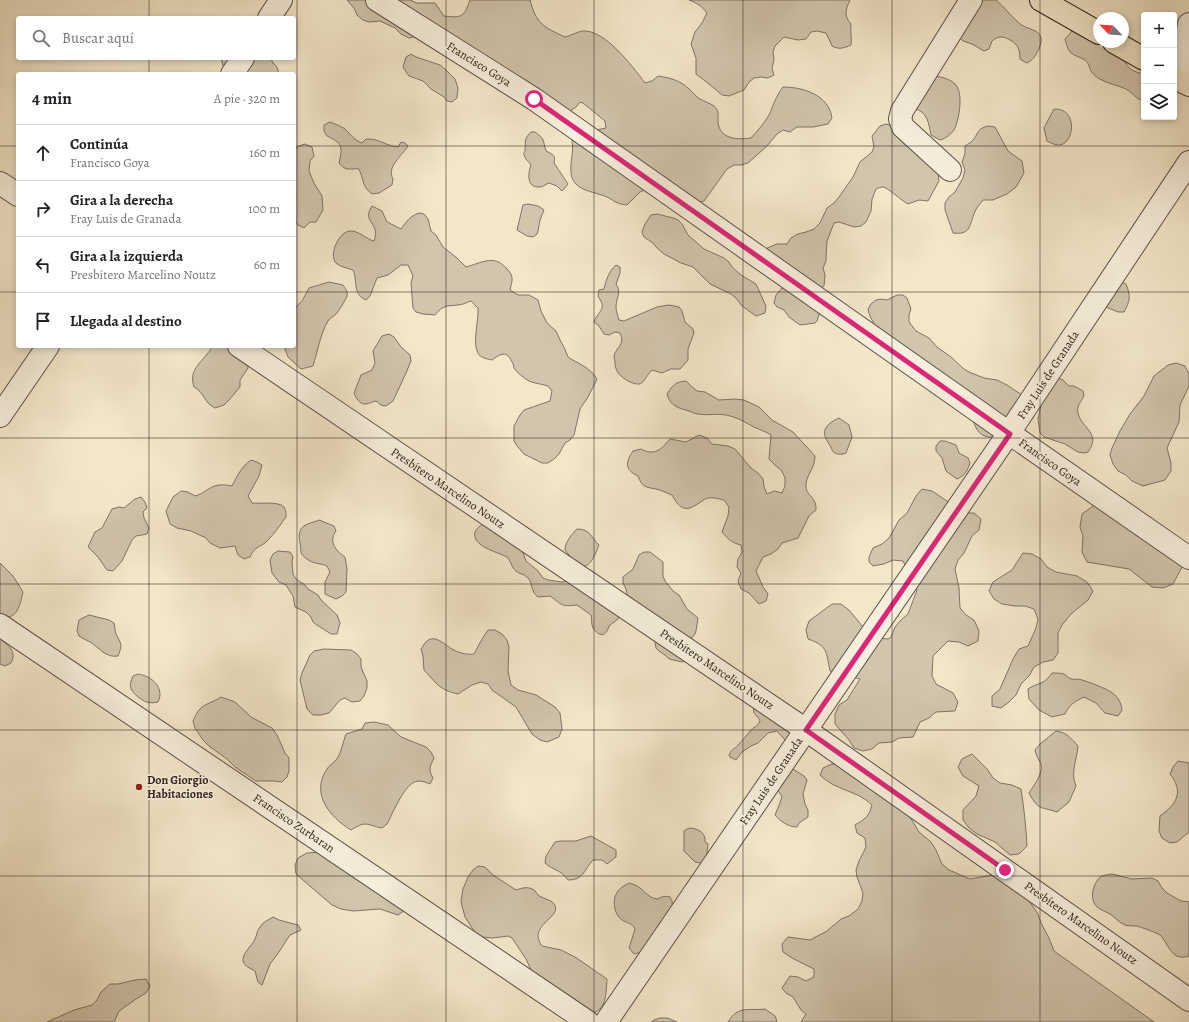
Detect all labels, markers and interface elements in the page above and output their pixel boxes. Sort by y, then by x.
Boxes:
north arrow [1093,12,1129,48]
map controls [1141,12,1177,120]
button: + [1141,12,1177,48]
search box [16,16,296,60]
icon: search [30,27,52,49]
text: Buscar aquí [62,28,134,48]
street label: Francisco Goya [444,38,515,90]
button: − [1141,48,1177,84]
button: layers [1141,84,1177,120]
text: 4 min [32,87,72,110]
text: A pie · 320 m [214,90,280,107]
route start [525,90,543,108]
text: Continúa [70,134,128,154]
icon: ahead [32,142,54,164]
text: 160 m [249,144,280,161]
text: Francisco Goya [70,154,150,171]
text: Gira a la derecha [70,190,173,210]
icon: right [32,198,54,220]
text: 100 m [248,200,280,217]
text: Fray Luis de Granada [70,210,181,227]
text: Gira a la izquierda [70,246,183,266]
icon: left [32,254,54,276]
text: 60 m [254,256,280,273]
text: Presbítero Marcelino Noutz [70,266,216,283]
icon: arrive [32,310,54,332]
text: Llegada al destino [70,311,182,331]
street label: Fray Luis de Granada [1013,327,1083,422]
street label: Francisco Goya [1015,434,1085,490]
street label: Presbítero Marcelino Noutz [388,444,508,532]
street label: Presbítero Marcelino Noutz [657,625,777,713]
street label: Fray Luis de Granada [736,734,807,828]
place label: Don Giorgio Habitaciones [147,772,213,802]
marker: Don Giorgio Habitaciones [134,782,144,792]
street label: Francisco Zurbaran [250,790,338,856]
route end [996,861,1014,879]
street label: Presbítero Marcelino Noutz [1021,878,1141,968]

